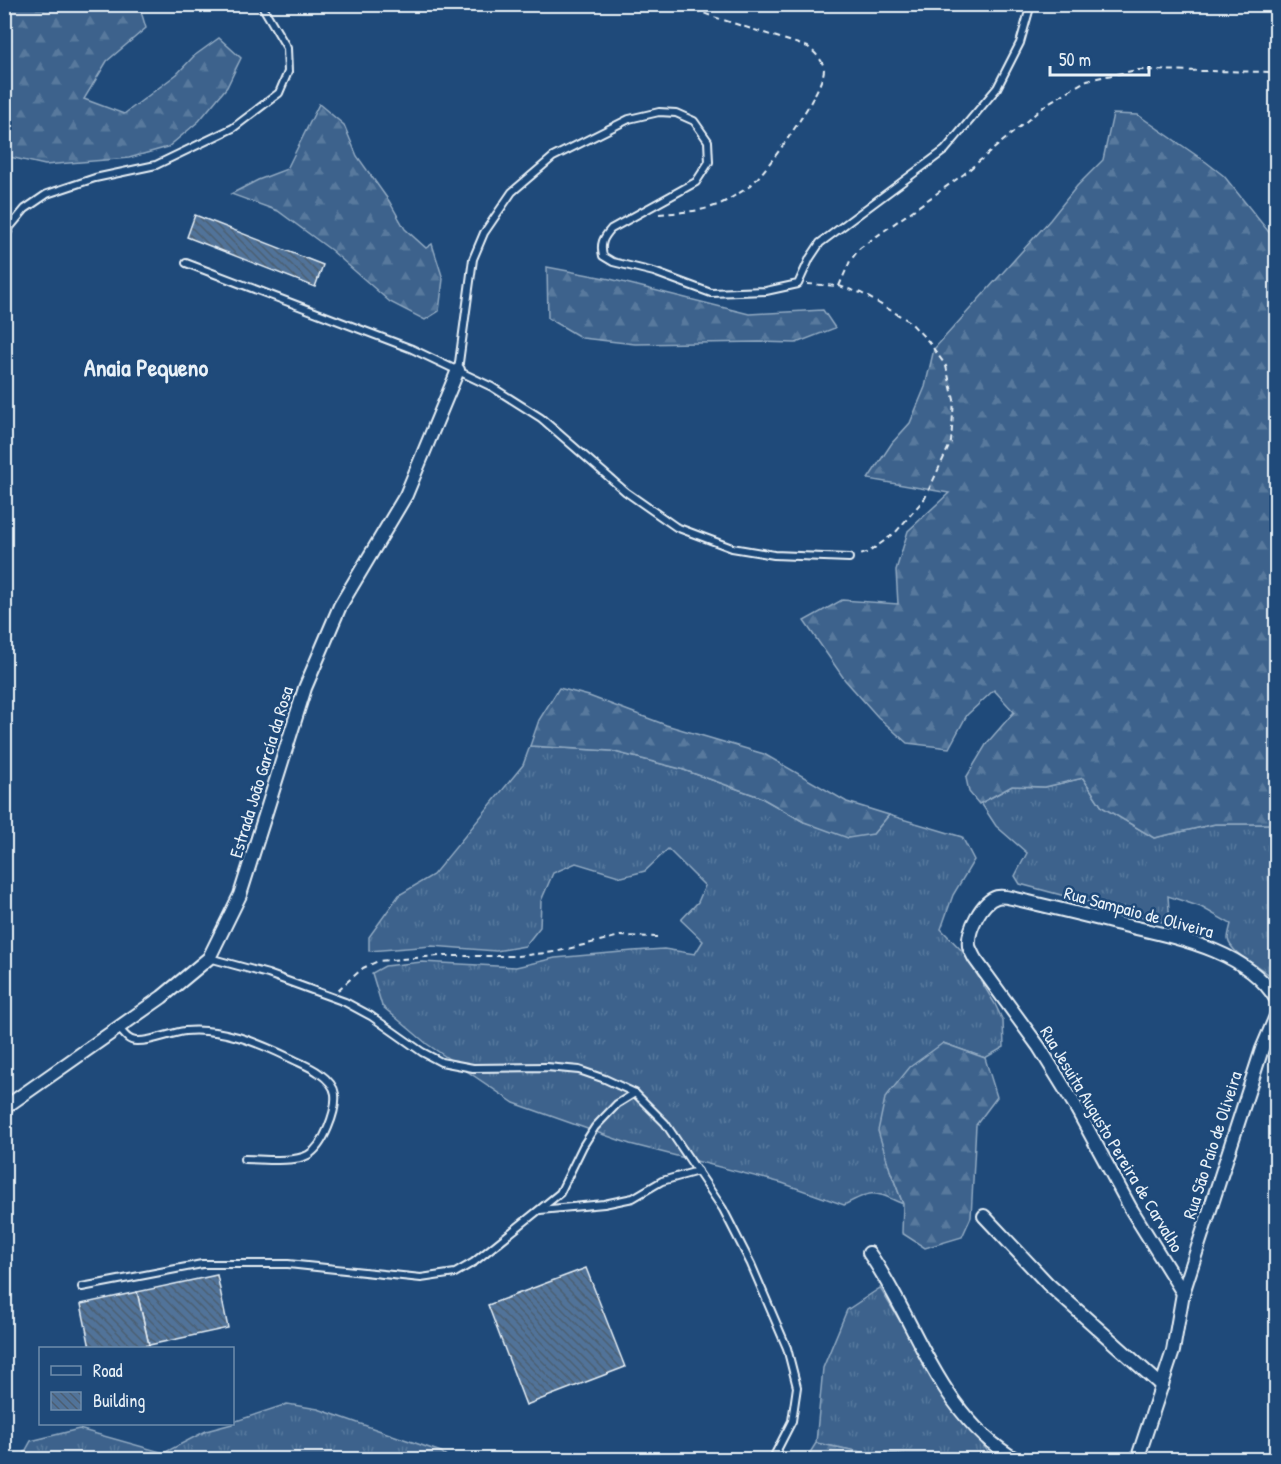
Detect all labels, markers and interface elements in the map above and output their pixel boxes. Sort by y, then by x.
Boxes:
scale bar [1050,39,1149,77]
text: 50 m [1059,47,1091,72]
district label: Anaia Pequeno [84,351,208,384]
street label: Estrada João García da Rosa [223,683,299,861]
street label: Rua Sampaio de Oliveira [1061,880,1217,944]
street label: Rua Jesuita Augusto Pereira de Carvalho [1034,1021,1190,1257]
street label: Rua São Paio de Oliveira [1176,1068,1248,1222]
legend [39,1347,234,1425]
text: Road [93,1358,123,1383]
text: Building [93,1388,145,1413]

